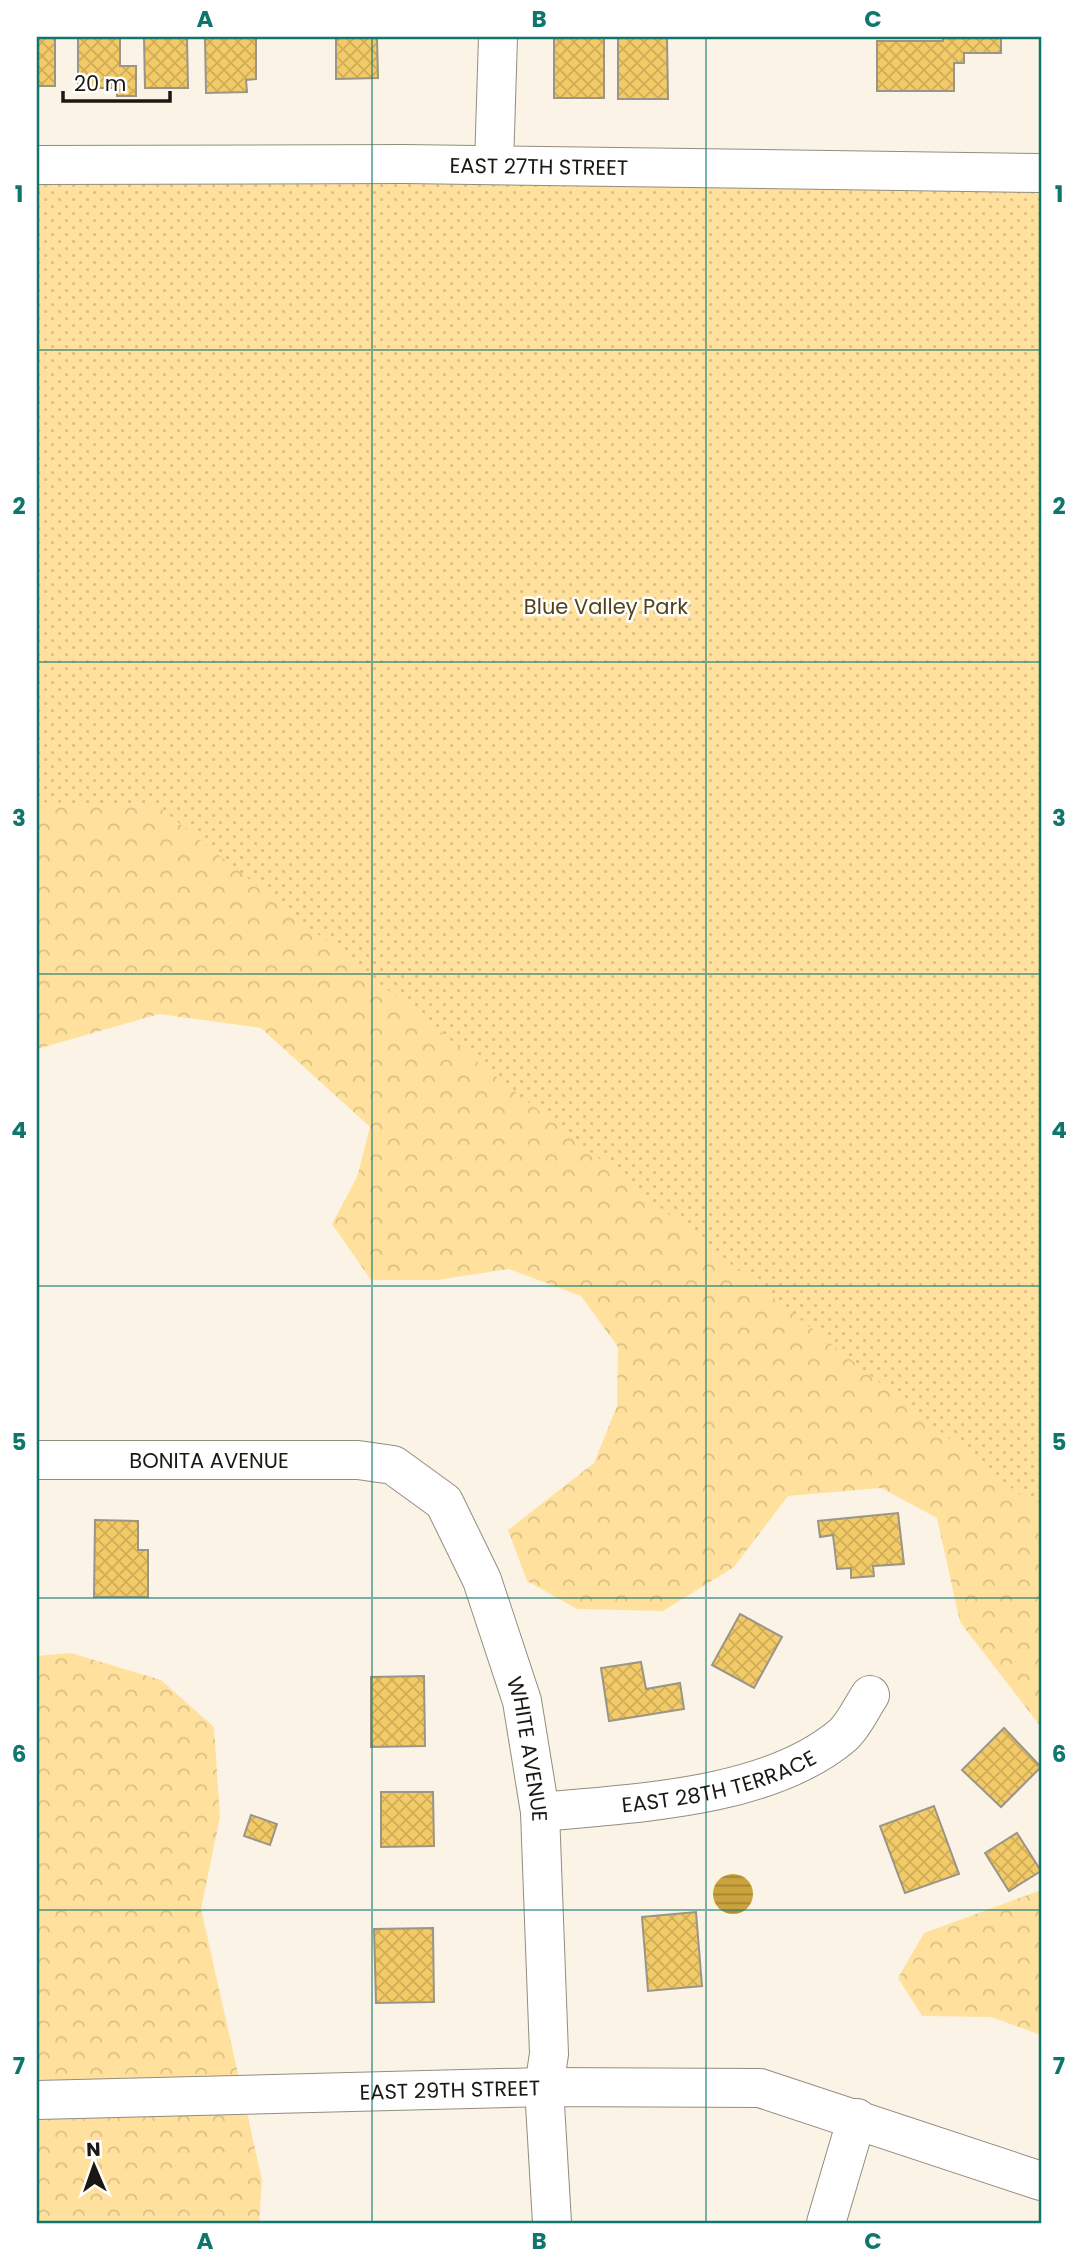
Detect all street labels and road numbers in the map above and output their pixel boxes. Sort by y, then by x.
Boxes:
street label: EAST 27TH STREET [449,150,629,182]
street label: BONITA AVENUE [129,1446,289,1475]
street label: WHITE AVENUE [500,1673,555,1822]
street label: EAST 28TH TERRACE [620,1743,821,1819]
street label: EAST 29TH STREET [359,2073,540,2106]

